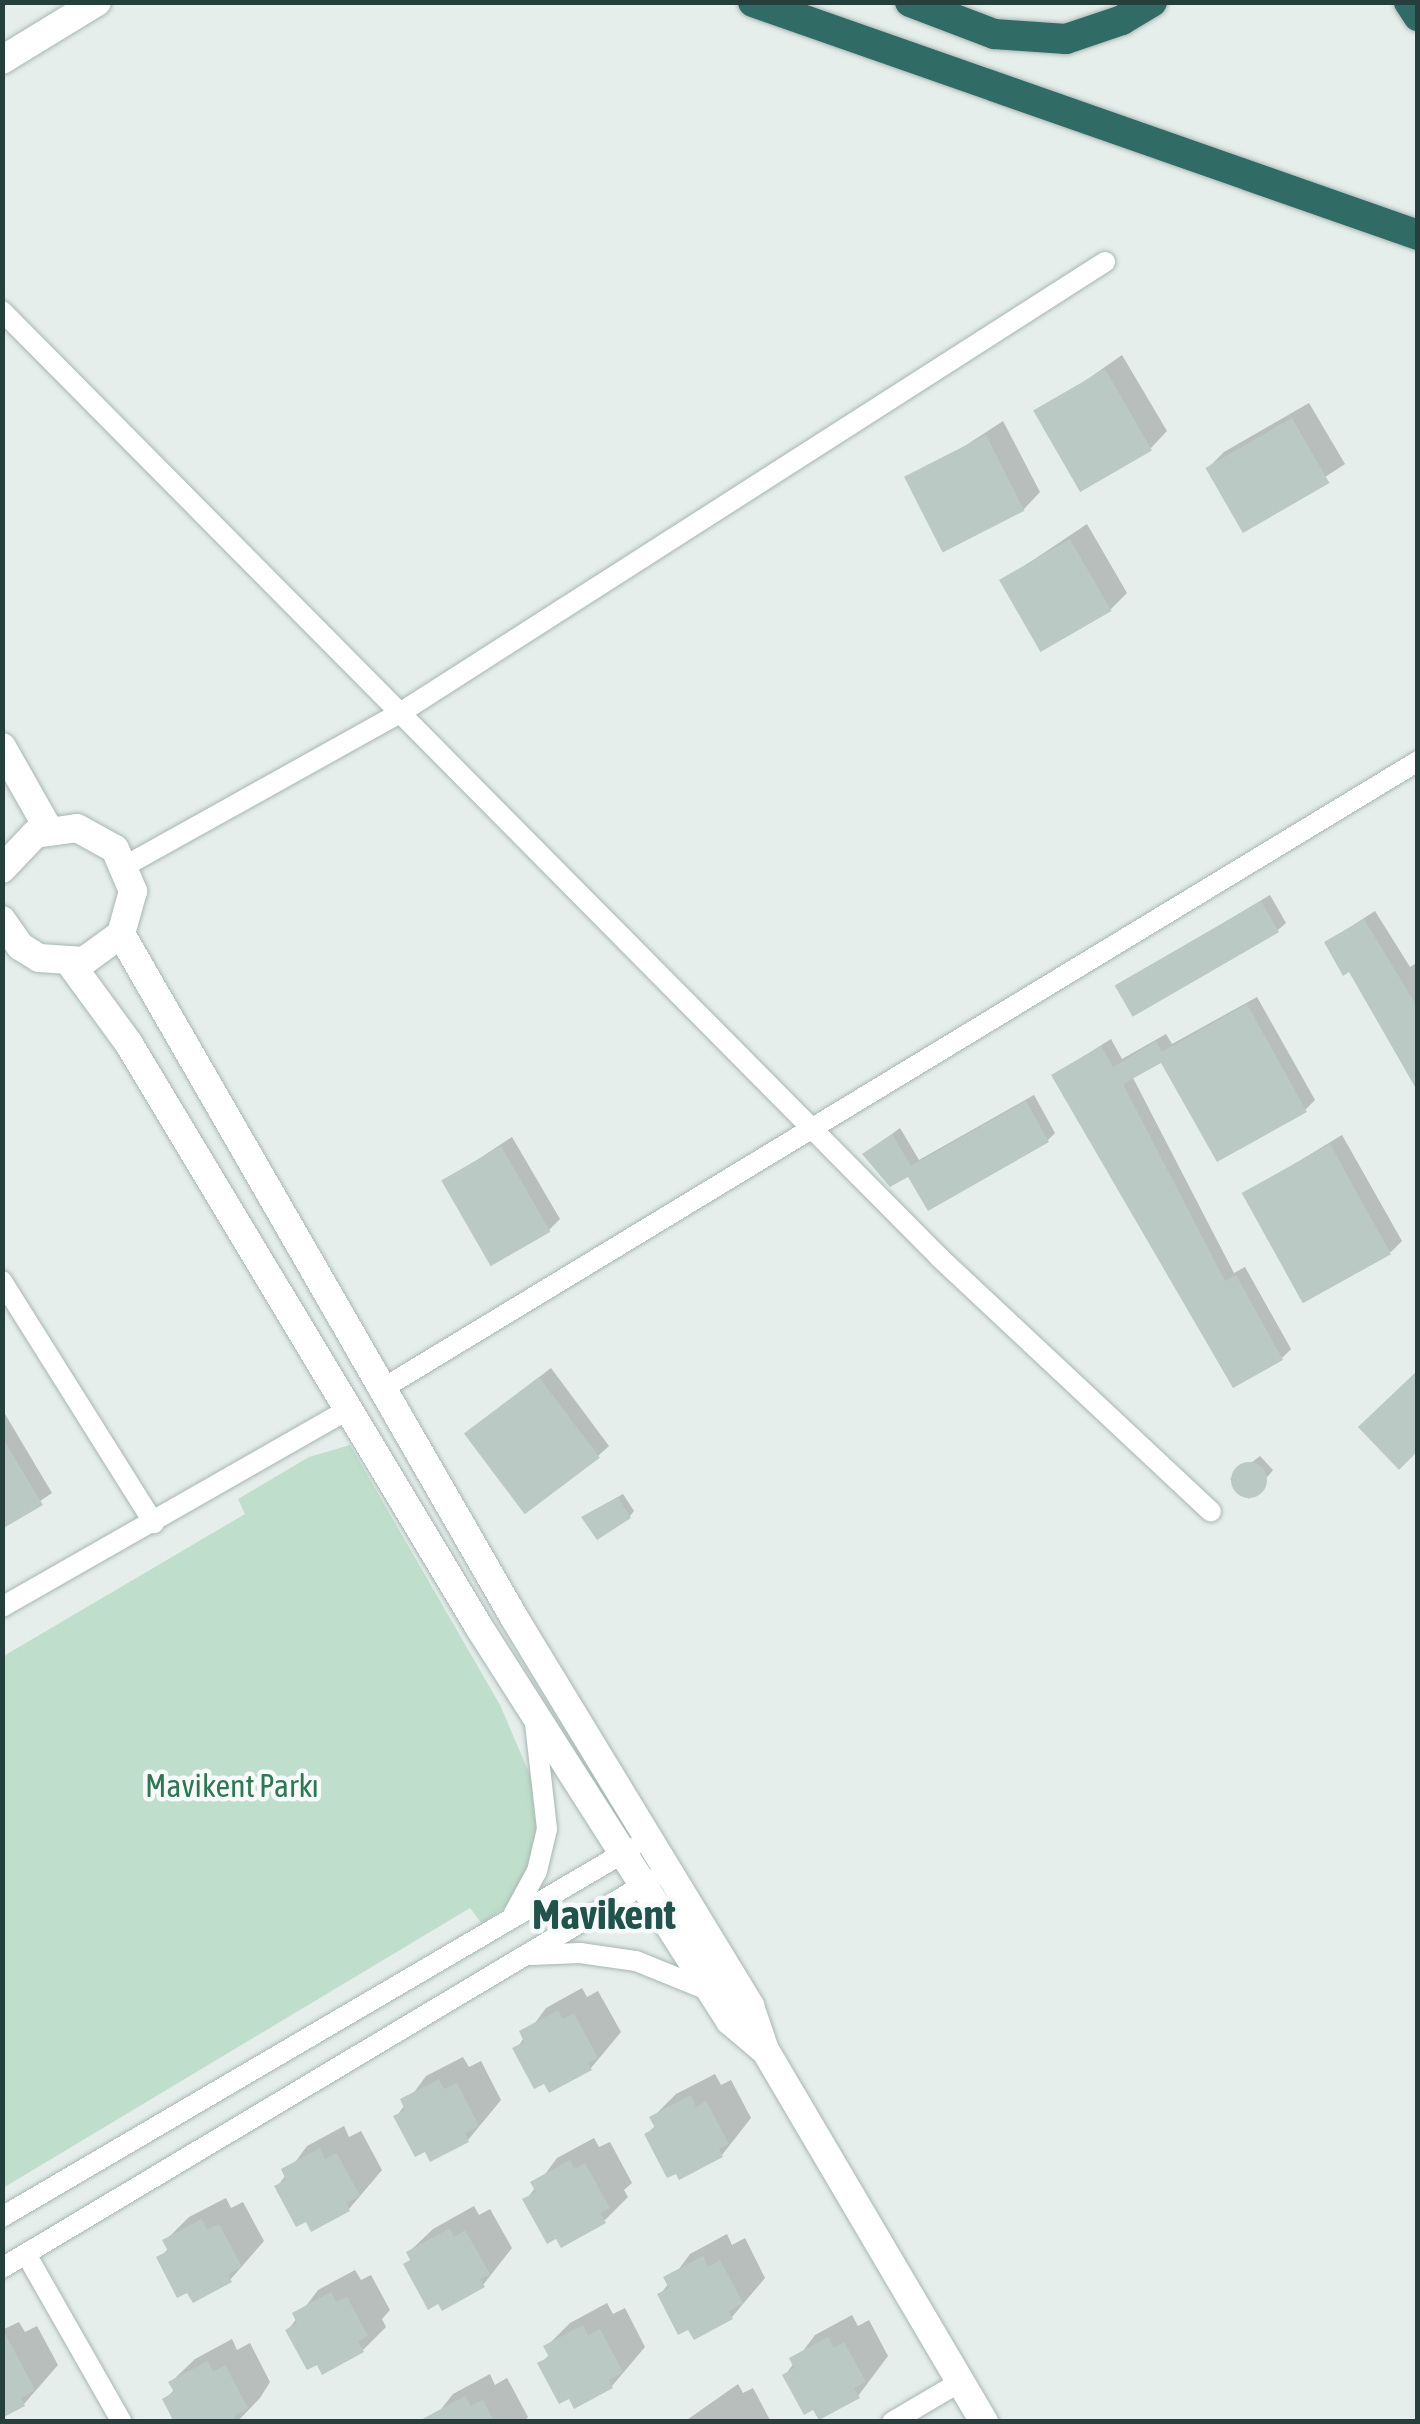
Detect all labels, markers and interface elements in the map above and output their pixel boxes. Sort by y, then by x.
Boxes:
park label: Mavikent Parkı [145,1767,319,1805]
district label: Mavikent [532,1889,676,1939]

